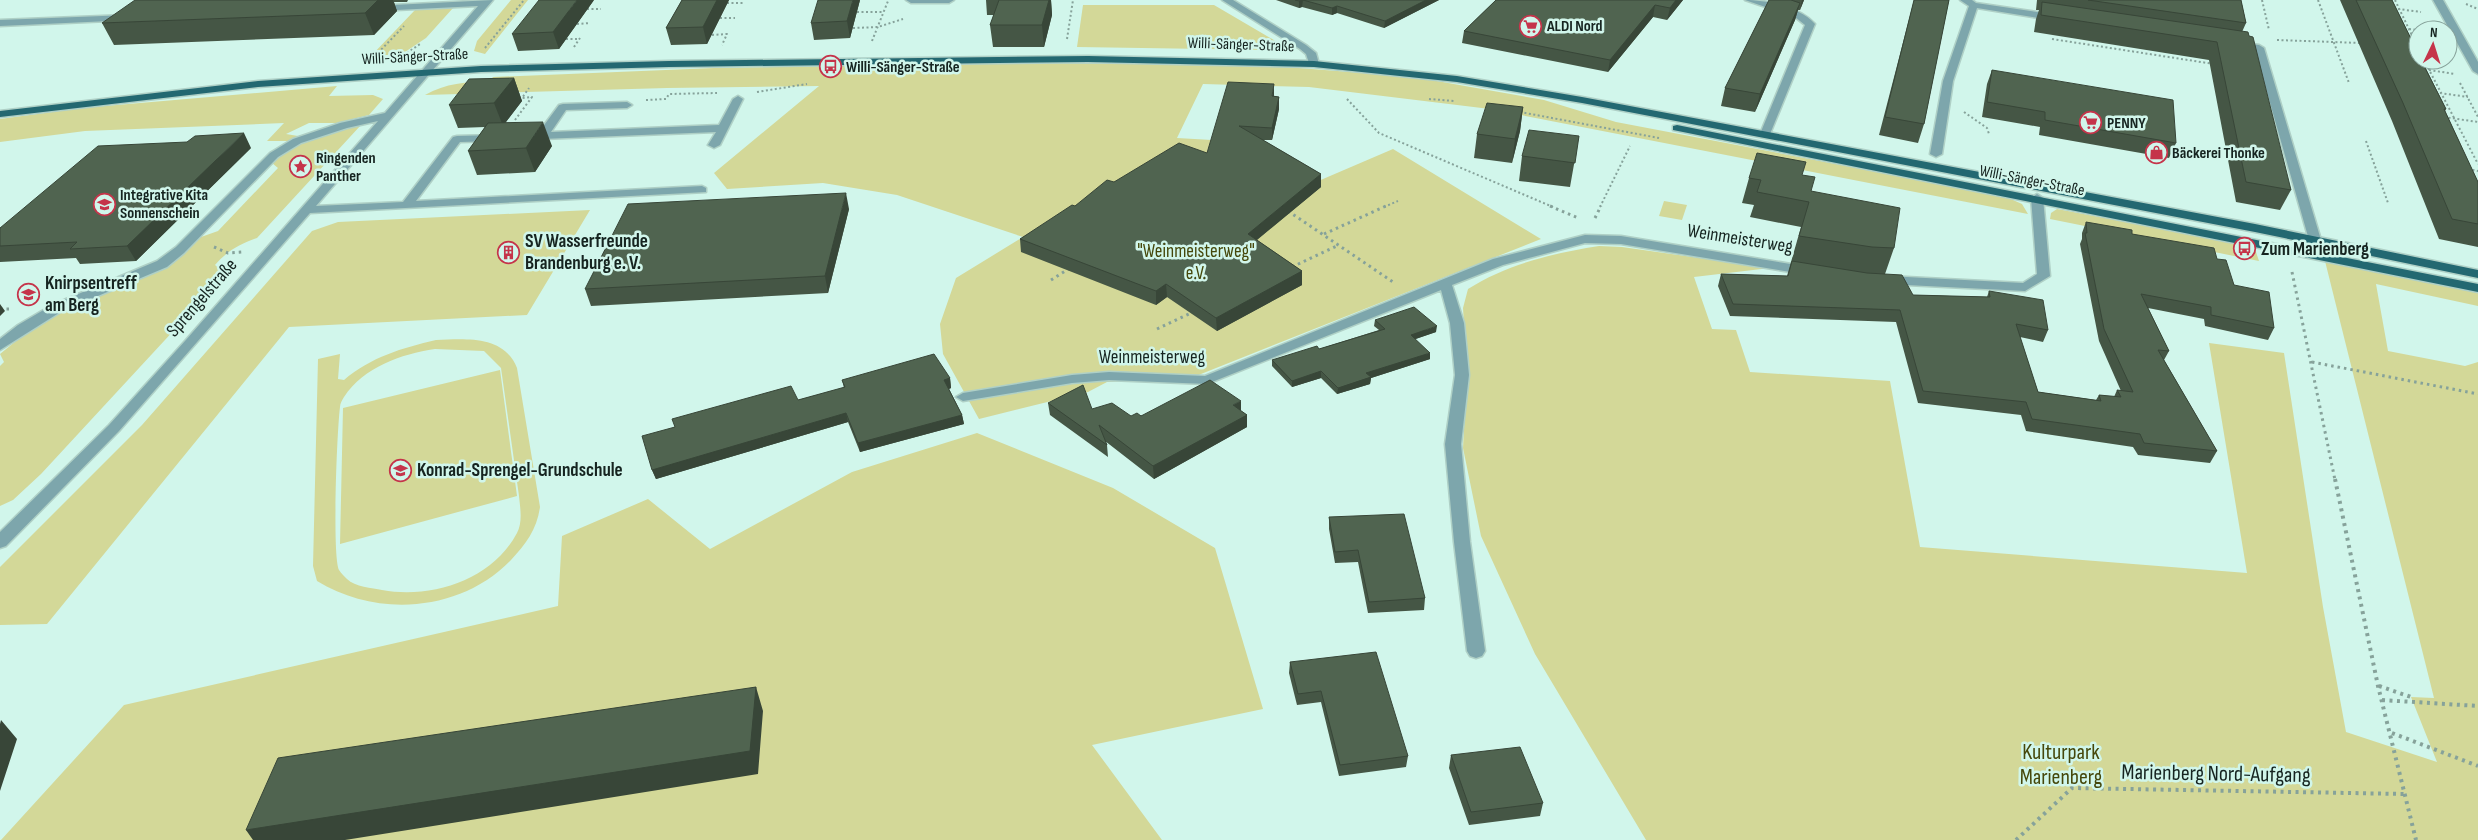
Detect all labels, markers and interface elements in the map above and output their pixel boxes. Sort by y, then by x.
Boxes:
supermarket icon: ALDI Nord [1519,14,1543,38]
place label: ALDI Nord [1546,17,1603,36]
north arrow [2408,20,2458,70]
text: N [2430,24,2438,41]
street label: Willi-Sänger-Straße [1187,34,1295,56]
street label: Willi-Sänger-Straße [361,45,469,69]
bus stop icon: Willi-Sänger-Straße [818,55,842,79]
place label: Willi-Sänger-Straße [846,58,960,77]
supermarket icon: PENNY [2079,111,2103,135]
place label: PENNY [2107,114,2146,133]
shop icon: Bäckerei Thonke [2144,141,2168,165]
place label: Bäckerei Thonke [2172,144,2265,163]
place label: Ringenden Panther [316,149,376,186]
place icon: Ringenden Panther [288,155,312,179]
street label: Willi-Sänger-Straße [1978,161,2086,201]
place label: Integrative Kita Sonnenschein [120,186,208,223]
school or university icon: Integrative Kita Sonnenschein [92,192,116,216]
street label: Weinmeisterweg [1686,219,1795,259]
place label: SV Wasserfreunde Brandenburg e. V. [525,230,648,275]
bus stop icon: Zum Marienberg [2233,237,2257,261]
place label: Zum Marienberg [2261,238,2369,261]
building icon: SV Wasserfreunde Brandenburg e. V. [497,240,521,264]
park label: "Weinmeisterweg" e.V. [1137,240,1255,285]
street label: Sprengelstraße [162,254,242,342]
place label: Knirpsentreff am Berg [45,272,138,317]
school or university icon: Knirpsentreff am Berg [17,282,41,306]
street label: Weinmeisterweg [1099,346,1206,369]
school or university icon: Konrad-Sprengel-Grundschule [389,458,413,482]
place label: Konrad-Sprengel-Grundschule [417,459,623,482]
park label: Kulturpark Marienberg [2020,739,2103,791]
street label: Marienberg Nord-Aufgang [2121,759,2311,789]

